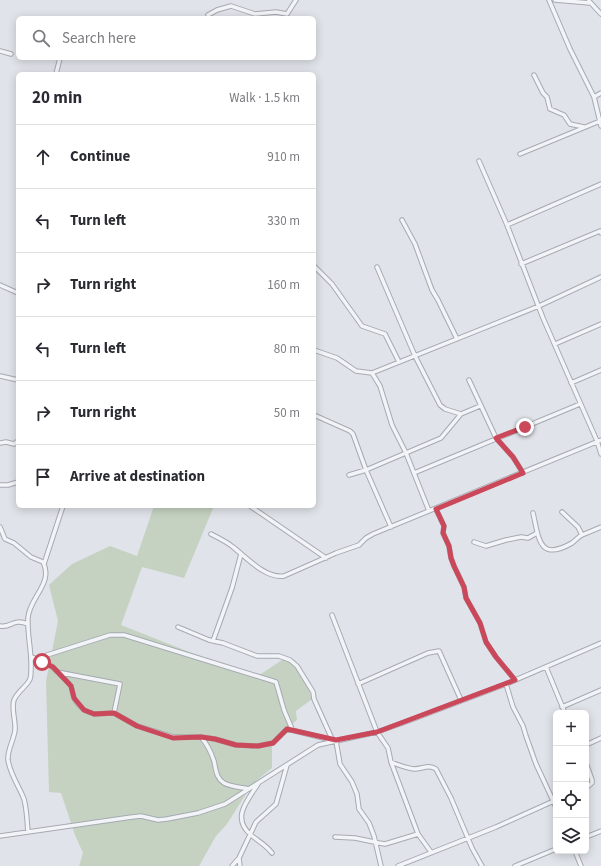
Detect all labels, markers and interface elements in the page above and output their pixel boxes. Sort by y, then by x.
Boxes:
search box [16,16,316,60]
icon: search [30,27,52,49]
text: Search here [62,28,136,49]
text: 20 min [32,86,82,110]
text: Walk · 1.5 km [229,89,300,107]
icon: ahead [32,146,54,168]
text: Continue [70,146,130,167]
text: 910 m [267,148,300,166]
icon: left [32,210,54,232]
text: Turn left [70,210,126,231]
text: 330 m [267,212,300,230]
icon: right [32,274,54,296]
text: Turn right [70,274,136,295]
text: 160 m [267,276,300,294]
icon: left [32,338,54,360]
text: Turn left [70,338,126,359]
text: 80 m [274,340,300,358]
icon: right [32,402,54,424]
text: Turn right [70,402,136,423]
text: 50 m [274,404,300,422]
route end [516,418,534,436]
icon: arrive [32,466,54,488]
text: Arrive at destination [70,466,205,487]
route start [33,653,51,671]
map controls [553,710,589,854]
button: + [553,710,589,746]
button: − [553,746,589,782]
button: locate [553,782,589,818]
button: layers [553,818,589,854]

